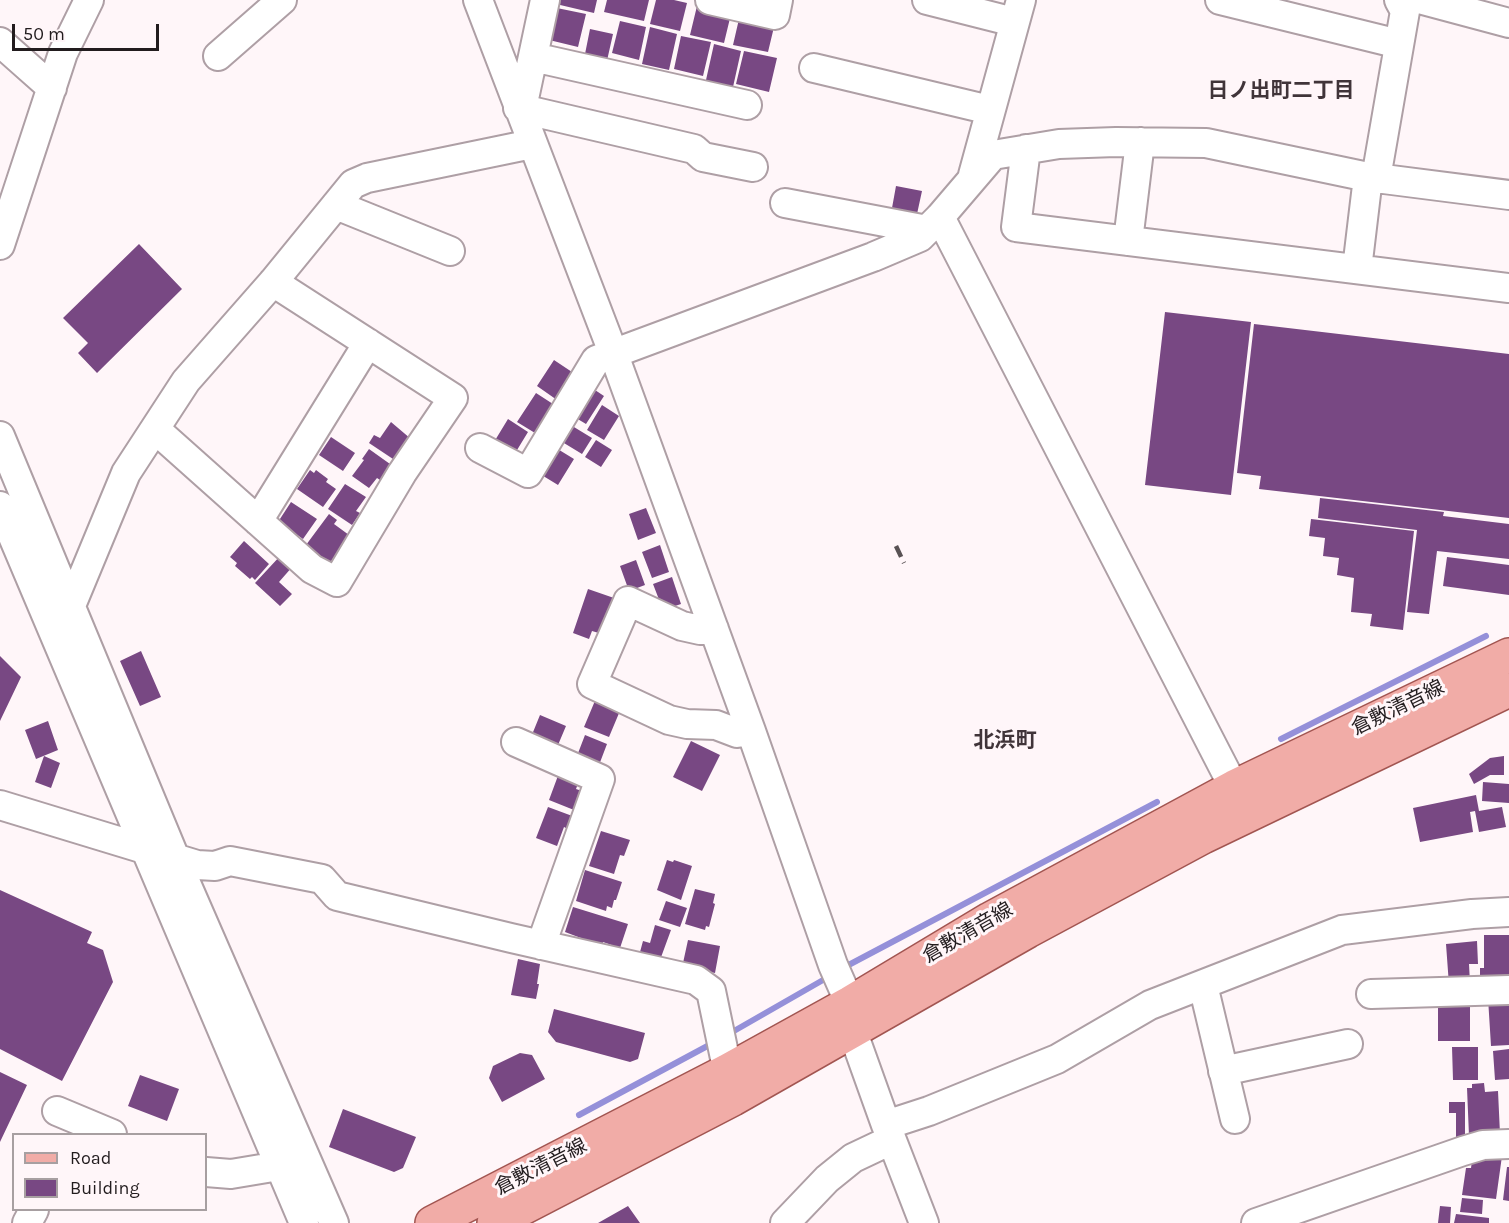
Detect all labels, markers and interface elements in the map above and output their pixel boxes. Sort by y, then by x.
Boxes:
scale bar [15,12,162,50]
text: 50 m [23,23,65,45]
district label: 日ノ出町二丁目 [1208,78,1354,104]
street label: 倉敷清音線 [1348,675,1448,741]
district label: 北浜町 [974,728,1036,754]
street label: 倉敷清音線 [919,898,1017,968]
legend [12,1133,207,1211]
street label: 倉敷清音線 [491,1134,591,1200]
text: Road [70,1147,111,1169]
text: Building [70,1177,140,1199]

